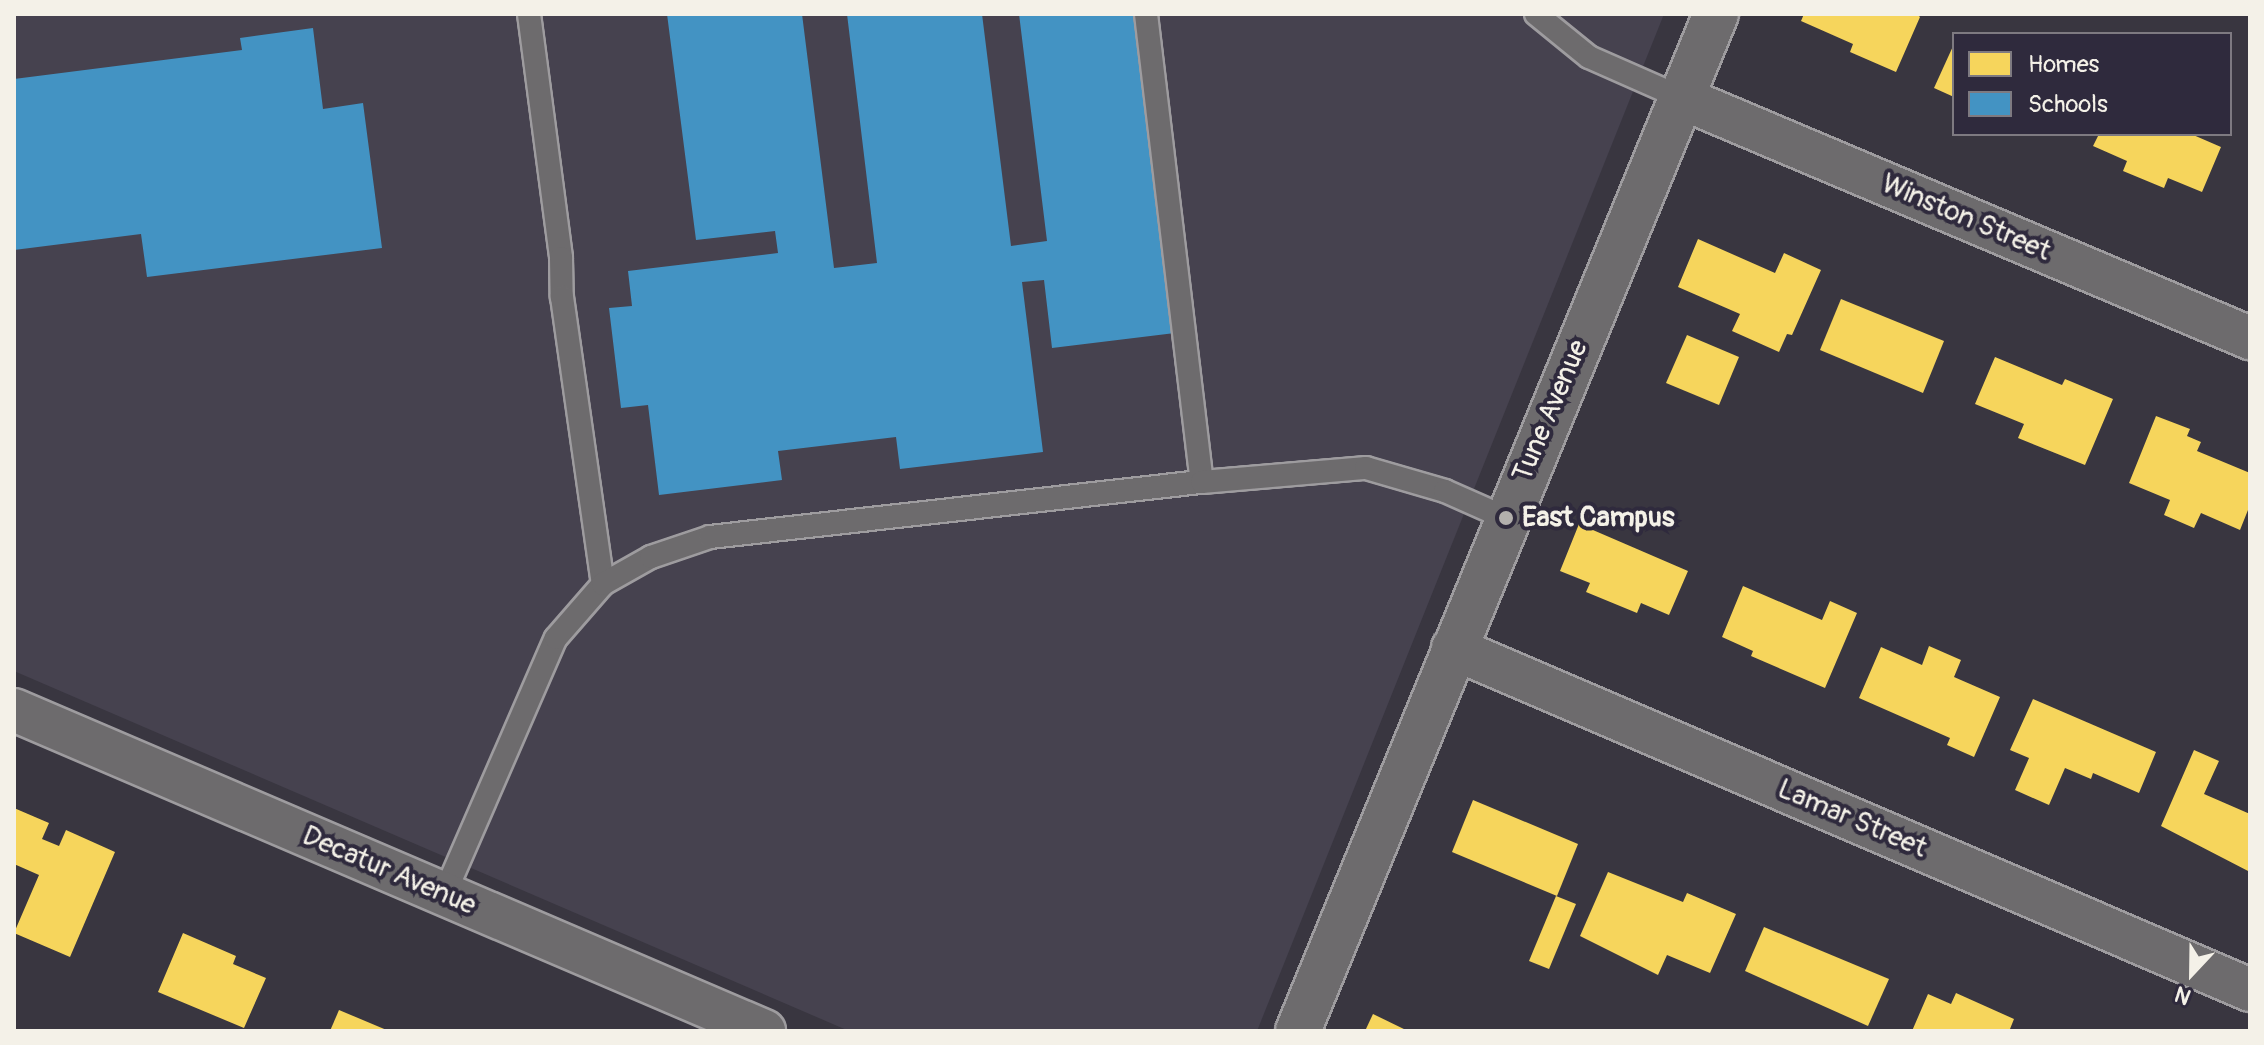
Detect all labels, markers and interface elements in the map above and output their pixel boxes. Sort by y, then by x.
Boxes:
legend [1952,32,2232,136]
text: Homes [2028,50,2099,79]
text: Schools [2028,90,2108,119]
street label: Winston Street [1876,167,2056,269]
street label: Tune Avenue [1506,335,1596,487]
place label: East Campus [1522,501,1674,535]
marker: East Campus [1497,509,1515,527]
street label: Lamar Street [1772,773,1932,865]
street label: Decatur Avenue [297,819,481,923]
north arrow [2152,933,2232,1013]
text: N [2171,979,2195,1011]

